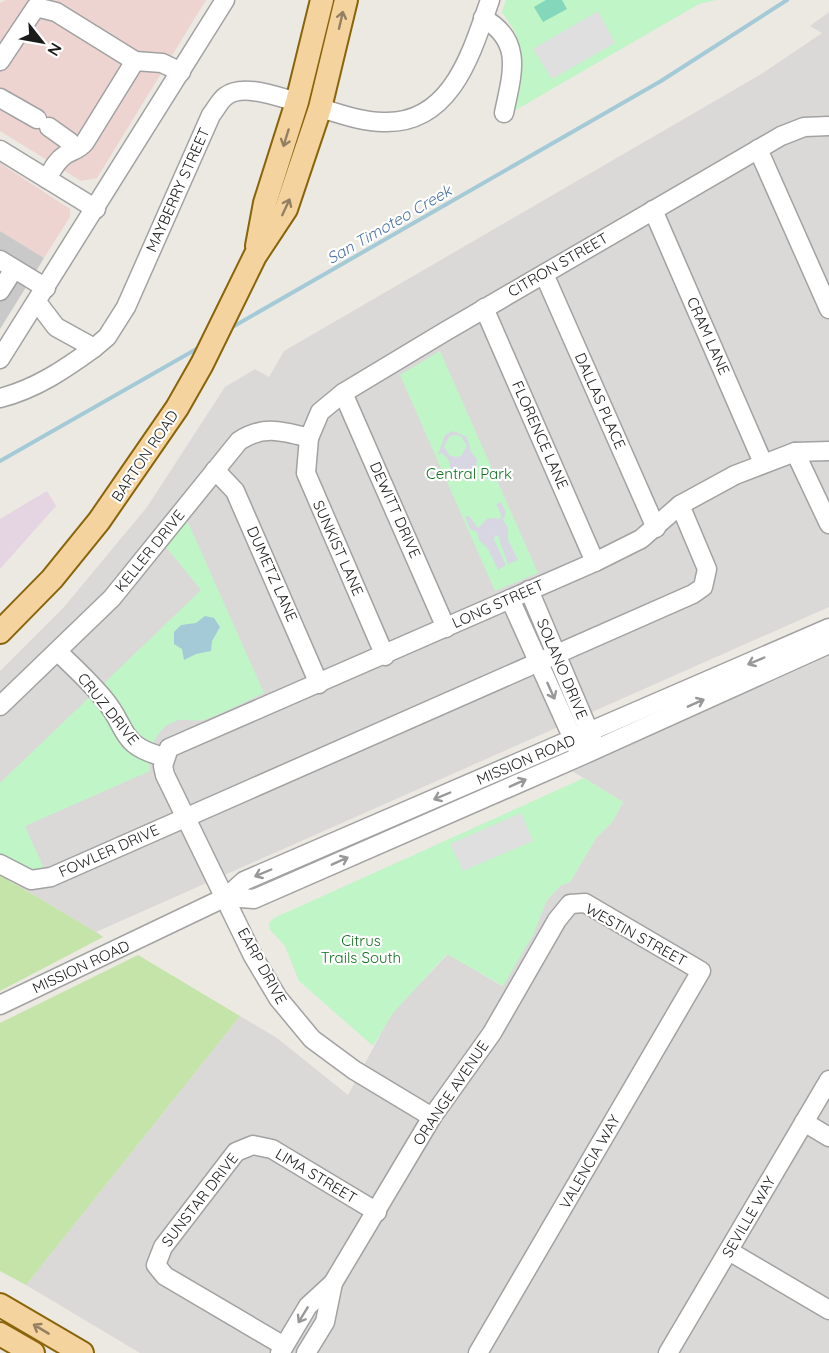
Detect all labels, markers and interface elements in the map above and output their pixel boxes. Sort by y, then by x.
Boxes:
one-way arrow [336,11,348,30]
north arrow [12,12,72,72]
text: N [43,40,66,60]
street label: MAYBERRY STREET [142,125,213,255]
one-way arrow [280,128,291,147]
water label: San Timoteo Creek [323,179,456,268]
one-way arrow [281,198,292,216]
street label: CITRON STREET [504,228,611,301]
street label: CRAM LANE [683,294,734,378]
street label: DALLAS PLACE [571,350,630,452]
street label: FLORENCE LANE [508,378,573,492]
street label: BARTON ROAD [107,406,182,505]
street label: DEWITT DRIVE [366,459,425,561]
park label: Central Park [426,464,512,483]
street label: SUNKIST LANE [309,497,368,599]
street label: KELLER DRIVE [111,506,189,596]
street label: DUMETZ LANE [243,523,302,624]
street label: LONG STREET [449,575,547,632]
street label: SOLANO DRIVE [533,616,592,722]
one-way arrow [748,656,766,667]
street label: CRUZ DRIVE [74,669,143,749]
one-way arrow [546,681,557,699]
one-way arrow [687,697,705,709]
street label: MISSION ROAD [474,730,578,789]
one-way arrow [509,777,527,789]
one-way arrow [434,791,452,802]
street label: FOWLER DRIVE [56,820,162,881]
one-way arrow [330,855,348,867]
one-way arrow [254,868,273,879]
street label: WESTIN STREET [582,899,690,970]
street label: EARP DRIVE [234,924,291,1007]
park label: Citrus Trails South [321,931,401,967]
street label: MISSION ROAD [29,936,133,997]
street label: ORANGE AVENUE [409,1037,493,1149]
street label: VALENCIA WAY [555,1111,624,1212]
street label: LIMA STREET [272,1144,360,1207]
street label: SUNSTAR DRIVE [157,1149,242,1250]
street label: SEVILLE WAY [718,1172,780,1261]
one-way arrow [296,1306,308,1323]
one-way arrow [33,1323,50,1335]

